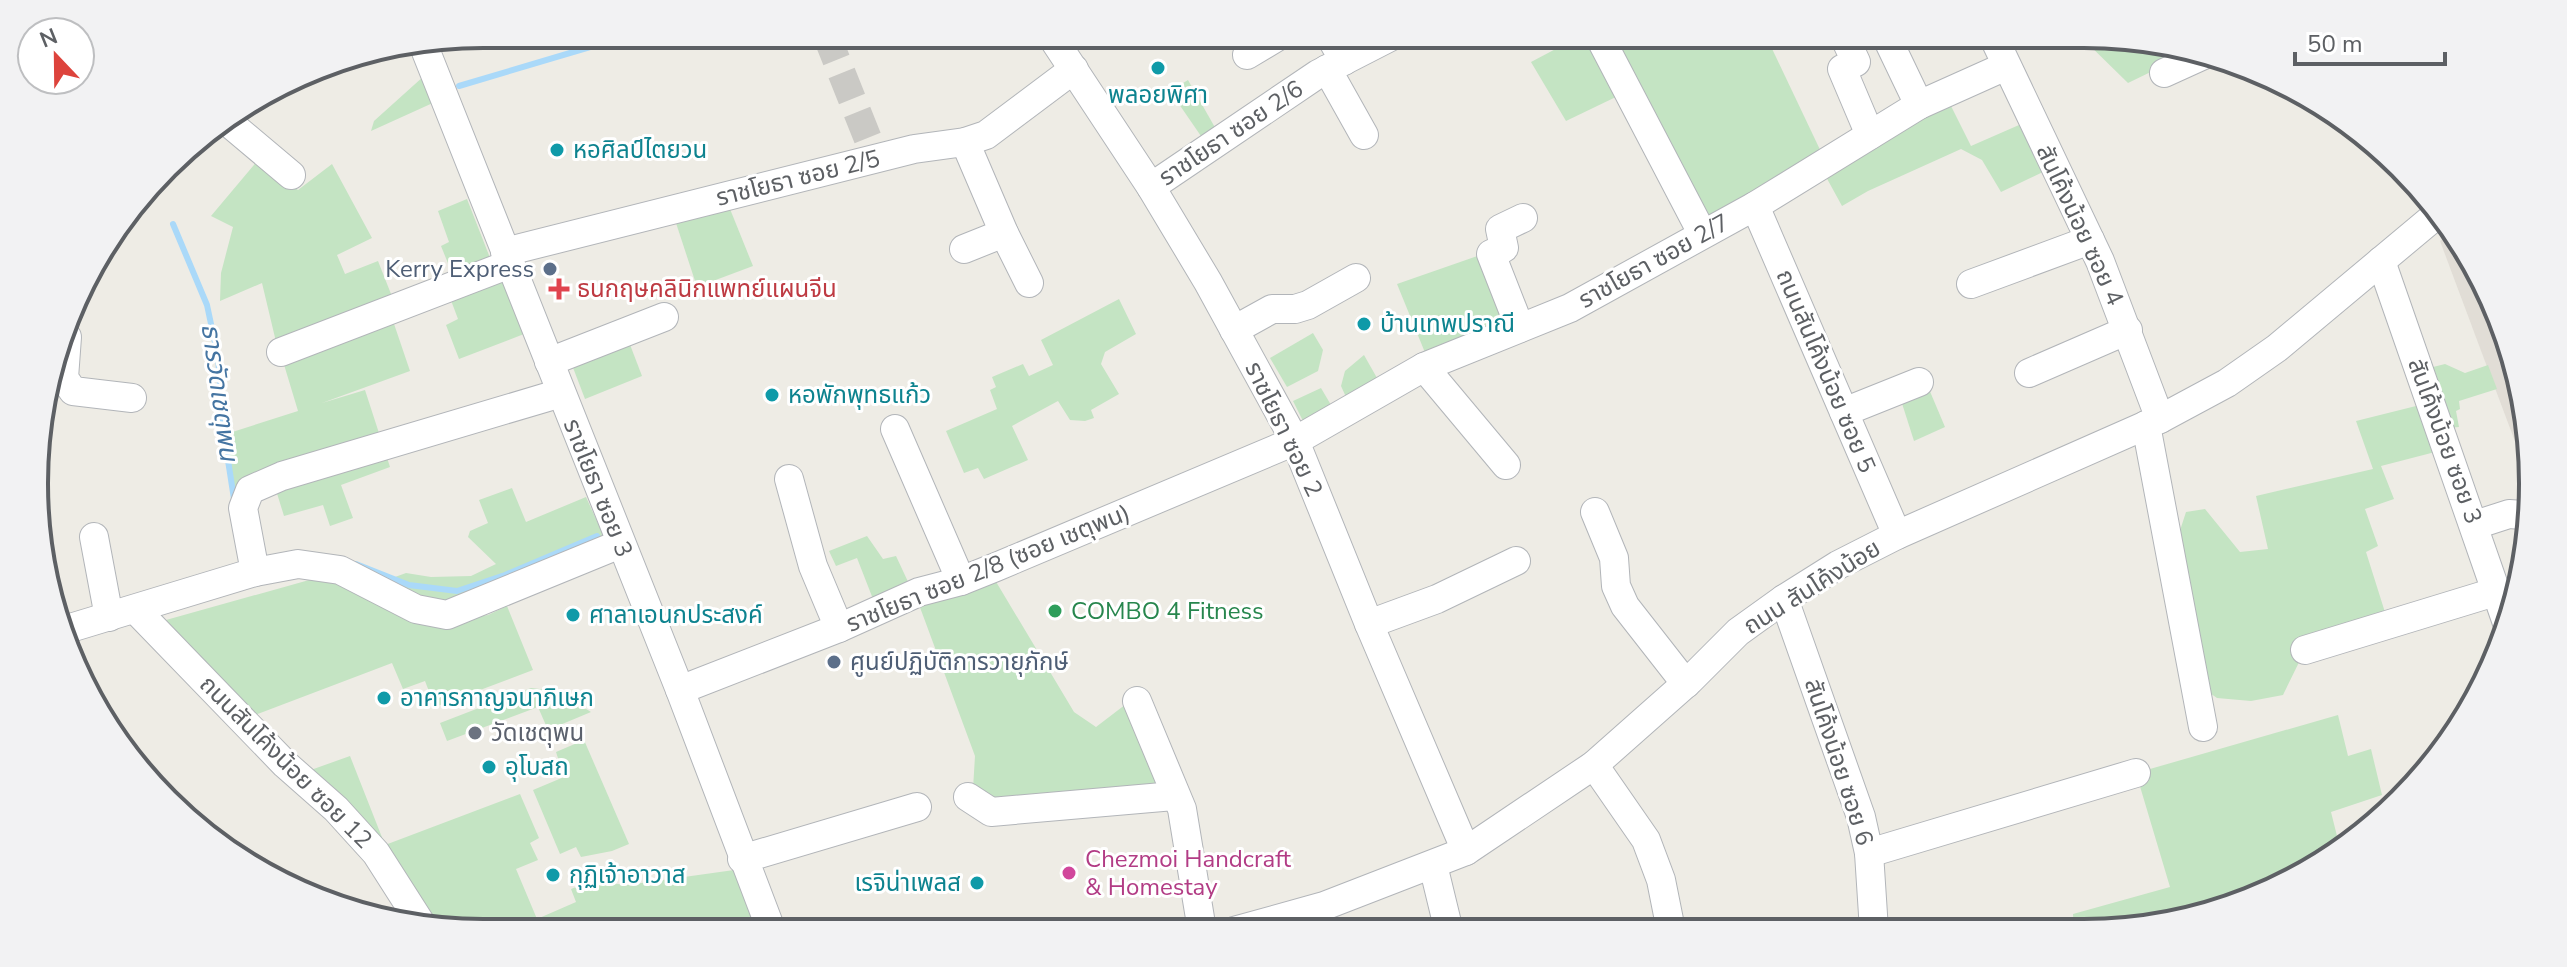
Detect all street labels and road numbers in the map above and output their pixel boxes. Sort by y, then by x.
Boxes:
street label: ราชโยธา ซอย 2/6 [1153,73,1309,193]
street label: สันโค้งน้อย ซอย 4 [2029,139,2131,311]
street label: ราชโยธา ซอย 2/5 [713,142,883,214]
street label: ราชโยธา ซอย 2/7 [1573,206,1735,316]
street label: ถนนสันโค้งน้อย ซอย 5 [1769,264,1883,478]
street label: สันโค้งน้อย ซอย 3 [2400,354,2490,528]
street label: ราชโยธา ซอย 2 [1238,356,1330,502]
street label: ราชโยธา ซอย 3 [556,414,640,562]
street label: ราชโยธา ซอย 2/8 (ซอย เชตุพน) [841,496,1135,640]
street label: ถนน สันโค้งน้อย [1737,532,1887,642]
street label: ถนนสันโค้งน้อย ซอย 12 [193,669,379,855]
street label: สันโค้งน้อย ซอย 6 [1797,674,1881,850]

